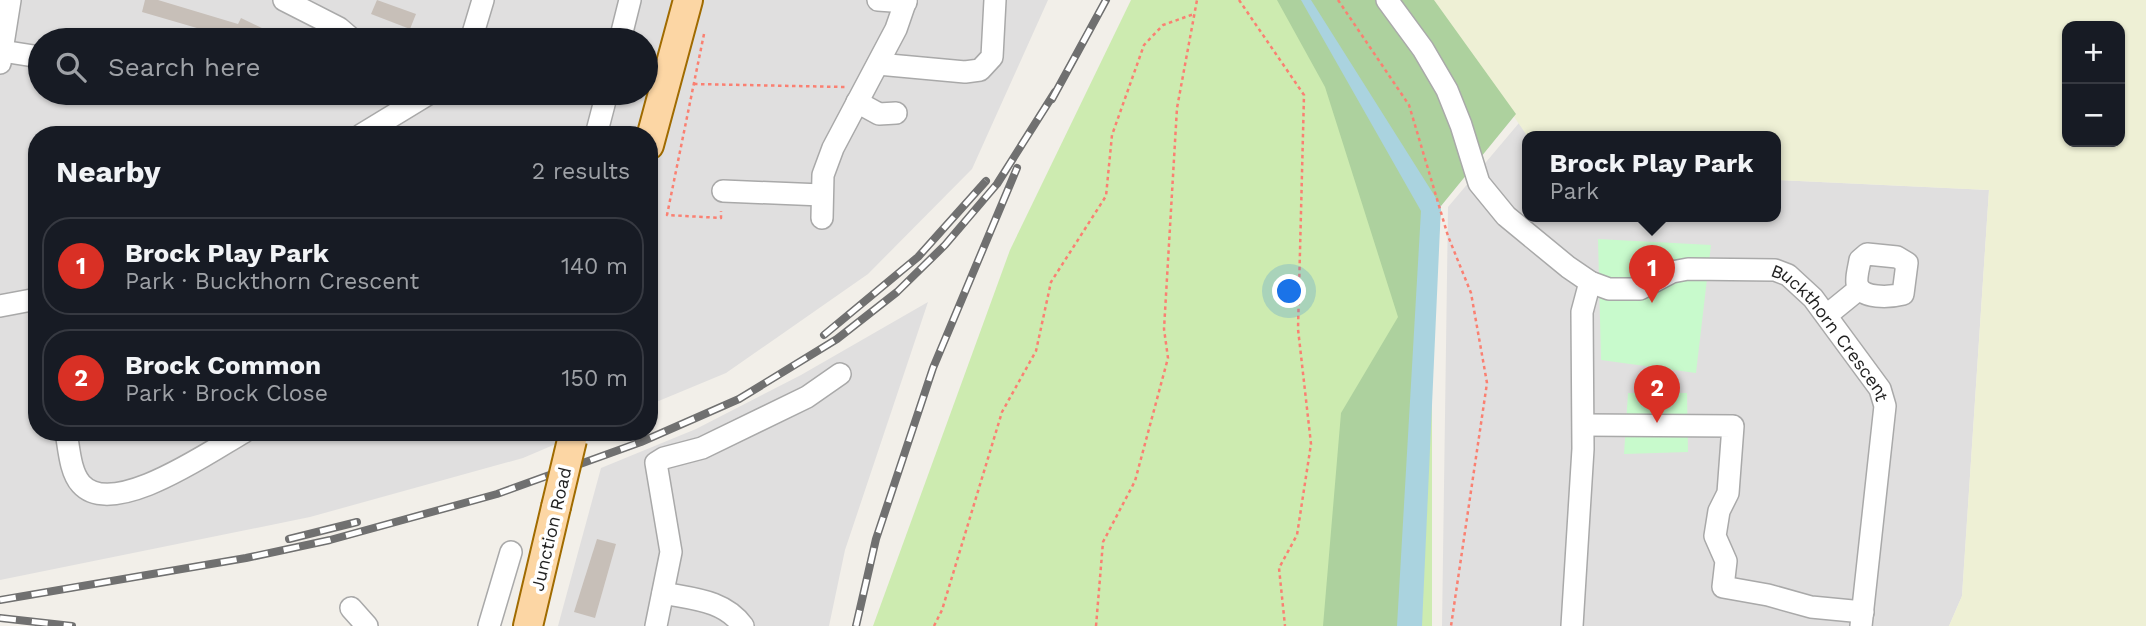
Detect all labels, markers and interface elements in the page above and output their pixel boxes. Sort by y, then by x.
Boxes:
map controls [2062,21,2125,147]
button: + [2062,21,2125,84]
search box [28,28,658,105]
icon: search [52,48,90,86]
text: Search here [108,52,260,82]
button: − [2062,84,2125,147]
popup [1522,131,1781,222]
text: Brock Play Park [1550,148,1753,178]
text: Nearby [56,154,161,189]
text: 2 results [532,158,630,185]
text: Park [1550,178,1599,205]
text: Brock Play Park [125,238,329,268]
pin: 1 [1629,245,1675,303]
text: 1 [76,253,86,280]
text: 140 m [561,253,628,280]
street label: Buckthorn Crescent [1769,259,1894,404]
text: Park · Buckthorn Crescent [125,268,419,295]
your location [1272,274,1306,308]
text: Brock Common [125,350,321,380]
text: 2 [74,365,88,392]
text: 150 m [562,365,628,392]
pin: 2 [1634,365,1680,423]
text: Park · Brock Close [125,380,328,407]
street label: Junction Road [527,465,575,593]

